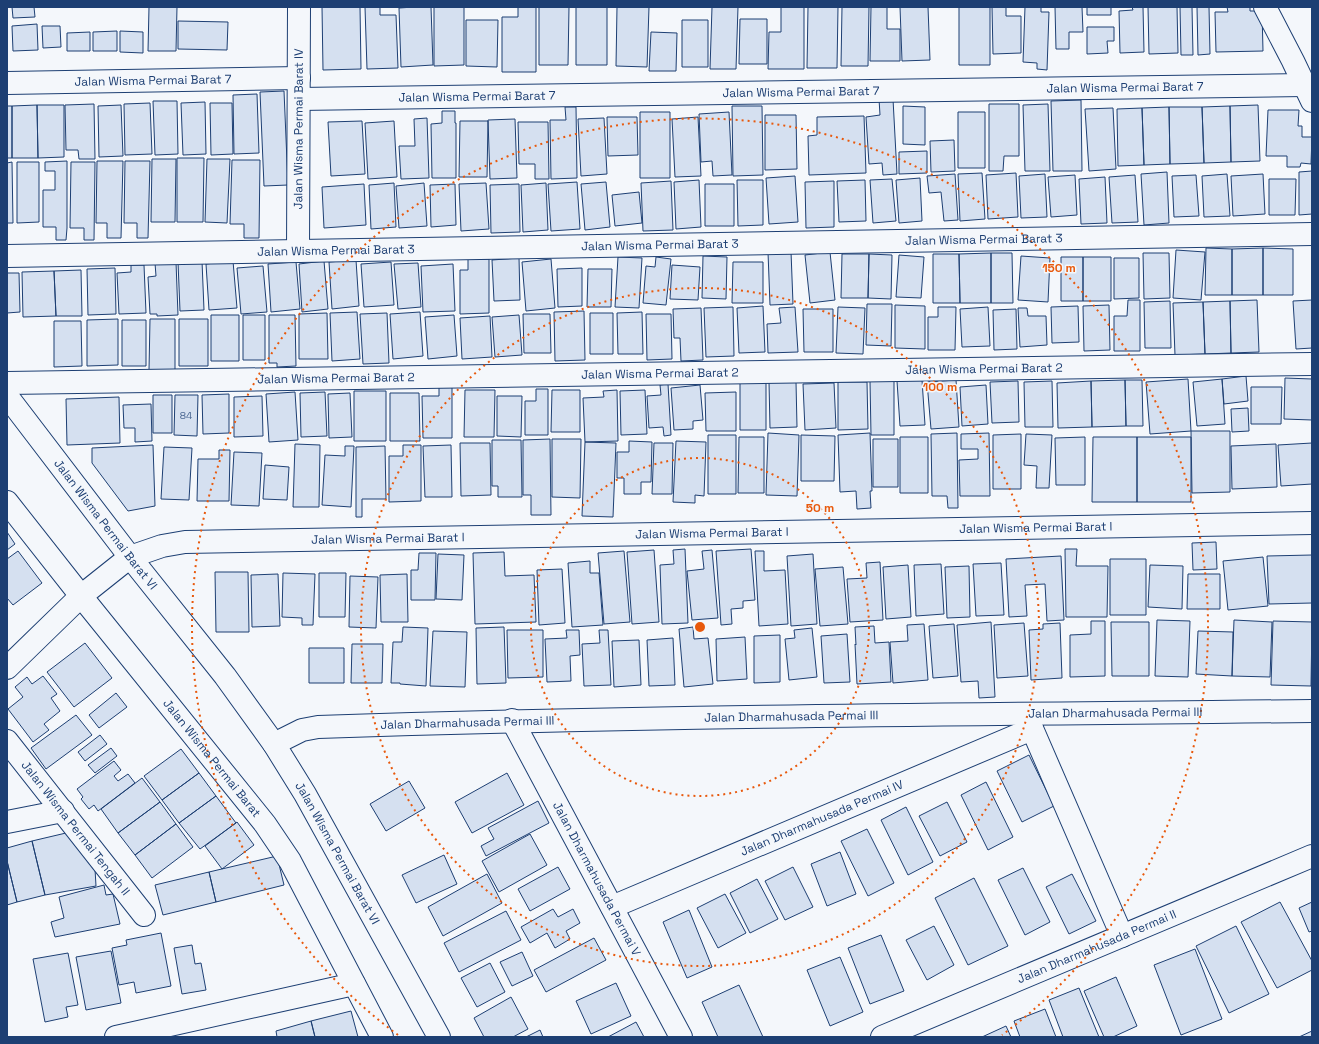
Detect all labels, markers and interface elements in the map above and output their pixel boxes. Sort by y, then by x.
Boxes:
street label: Jalan Wisma Permai Barat IV [290,48,307,209]
street label: Jalan Wisma Permai Barat 7 [74,71,232,90]
street label: Jalan Wisma Permai Barat 7 [1046,78,1204,97]
street label: Jalan Wisma Permai Barat 7 [722,83,880,101]
street label: Jalan Wisma Permai Barat 7 [398,87,556,106]
street label: Jalan Wisma Permai Barat 3 [905,230,1063,249]
street label: Jalan Wisma Permai Barat 3 [581,236,739,254]
street label: Jalan Wisma Permai Barat 3 [257,241,415,260]
text: 150 m [1042,260,1076,276]
street label: Jalan Wisma Permai Barat 2 [905,360,1063,378]
street label: Jalan Wisma Permai Barat 2 [581,364,739,383]
street label: Jalan Wisma Permai Barat 2 [257,369,415,387]
text: 100 m [923,379,957,395]
house number: 84 [180,409,192,422]
street label: Jalan Wisma Permai Barat VI [50,456,161,593]
text: 50 m [806,500,834,516]
street label: Jalan Wisma Permai Barat I [959,518,1113,537]
street label: Jalan Wisma Permai Barat I [635,524,789,542]
street label: Jalan Wisma Permai Barat I [311,529,465,548]
centre of rings [693,620,707,634]
street label: Jalan Wisma Permai Barat [159,696,264,820]
street label: Jalan Dharmahusada Permai III [1028,704,1202,722]
street label: Jalan Dharmahusada Permai III [704,707,878,726]
street label: Jalan Dharmahusada Permai III [380,713,555,733]
street label: Jalan Wisma Permai Tengah II [18,758,134,899]
street label: Jalan Dharmahusada Permai IV [738,776,906,860]
street label: Jalan Wisma Permai Barat VI [291,779,383,927]
street label: Jalan Dharmahusada Permai V [549,799,645,959]
street label: Jalan Dharmahusada Permai II [1015,906,1179,987]

